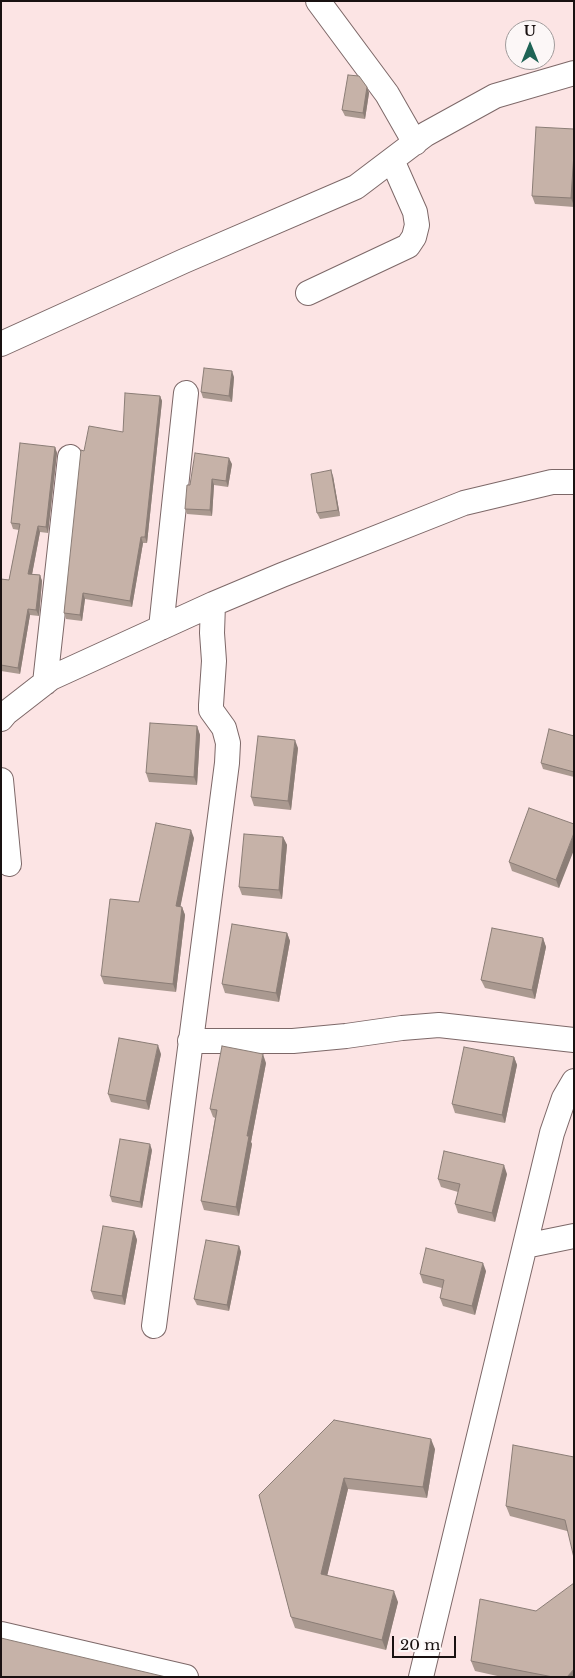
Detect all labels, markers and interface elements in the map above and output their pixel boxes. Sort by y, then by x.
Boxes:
north arrow [505,20,555,70]
text: U [524,22,536,40]
scale bar [395,1626,459,1658]
text: 20 m [400,1635,440,1654]

